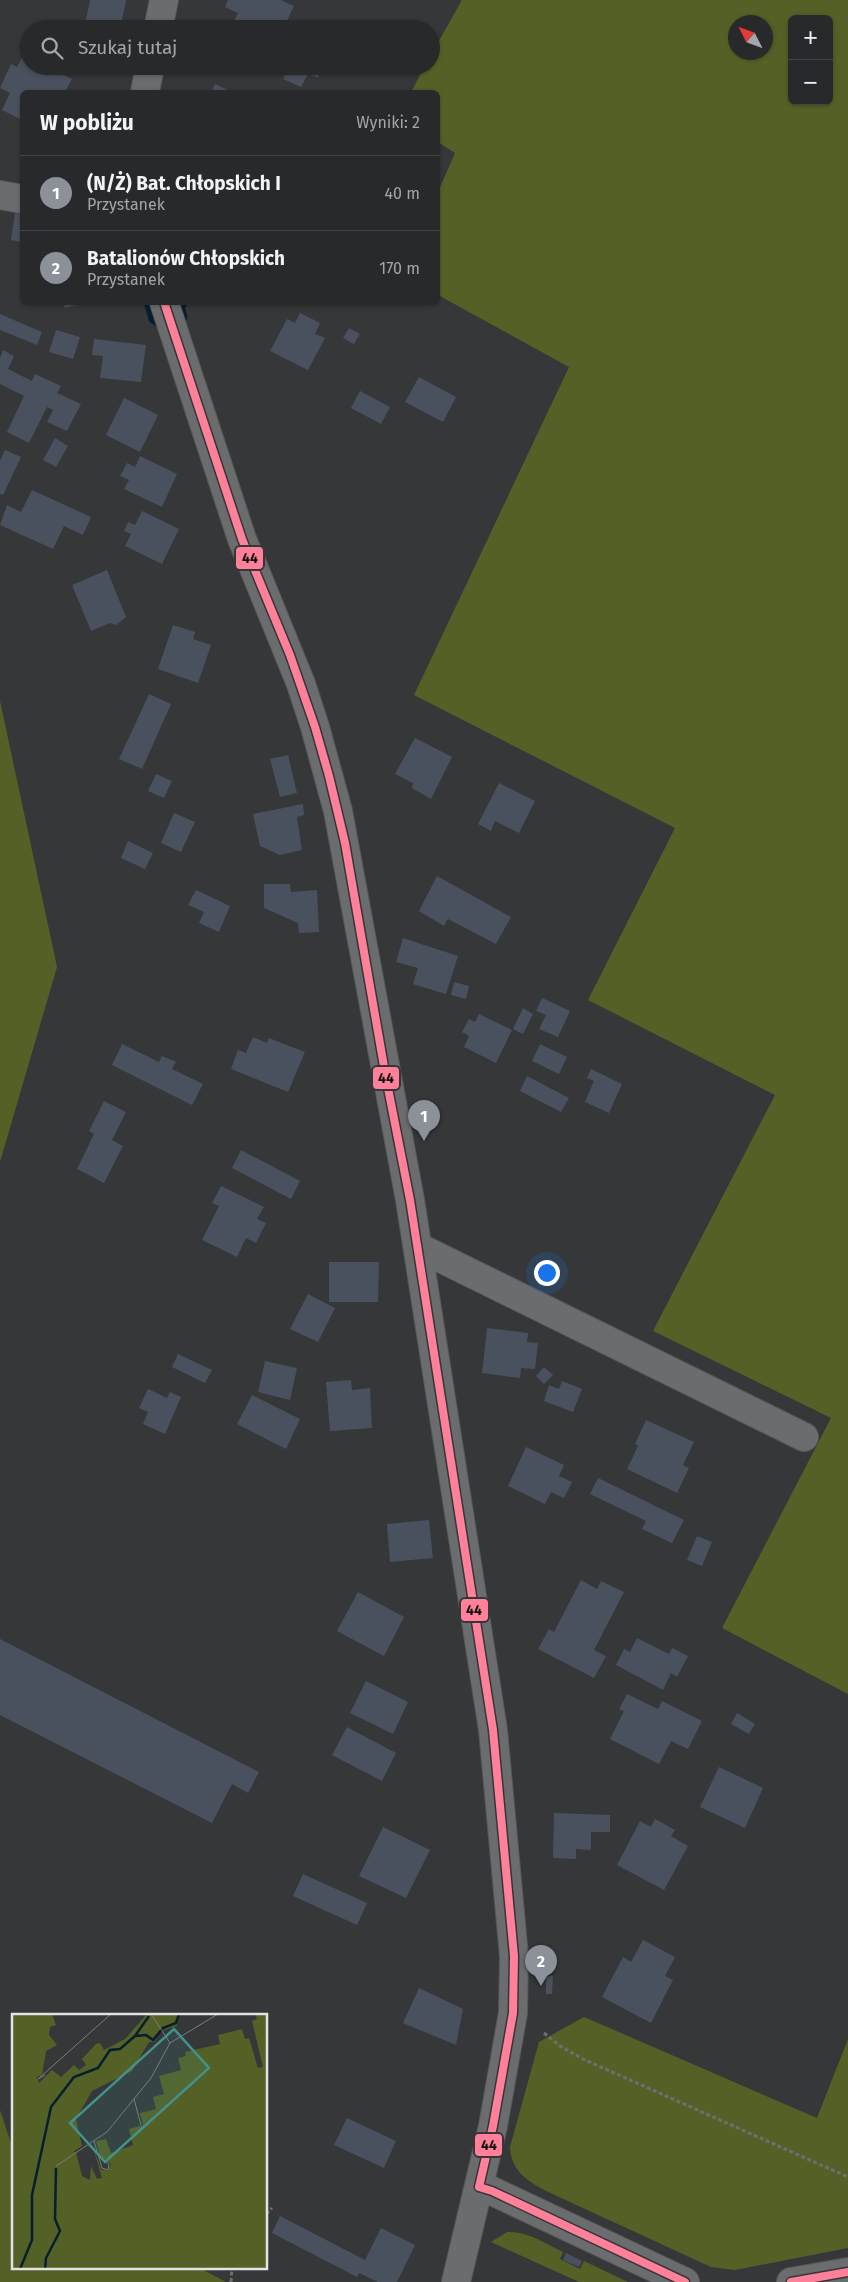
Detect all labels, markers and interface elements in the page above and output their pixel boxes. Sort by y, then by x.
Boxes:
north arrow [728,15,773,60]
map controls [788,15,833,105]
button: + [788,15,833,60]
search box [20,20,440,75]
icon: search [38,34,66,62]
text: Szukaj tutaj [78,36,177,59]
button: − [788,60,833,105]
text: W pobliżu [40,110,134,136]
text: Wyniki: 2 [356,113,420,132]
text: (N/Ż) Bat. Chłopskich I [87,172,281,195]
text: 1 [52,184,60,203]
text: 40 m [385,184,420,203]
text: Przystanek [87,195,165,214]
text: Batalionów Chłopskich [87,247,285,270]
text: 2 [52,259,60,278]
text: 170 m [379,259,420,278]
text: Przystanek [87,270,165,289]
line badge: 44 [235,546,264,570]
text: 44 [242,550,258,567]
line badge: 44 [372,1066,400,1090]
text: 44 [378,1070,394,1087]
pin: 1 [408,1100,440,1141]
your location [534,1260,560,1286]
line badge: 44 [460,1598,489,1622]
text: 44 [466,1602,482,1619]
pin: 2 [525,1945,557,1986]
inset map [12,2014,268,2270]
line badge: 44 [474,2133,503,2157]
text: 44 [481,2137,497,2154]

